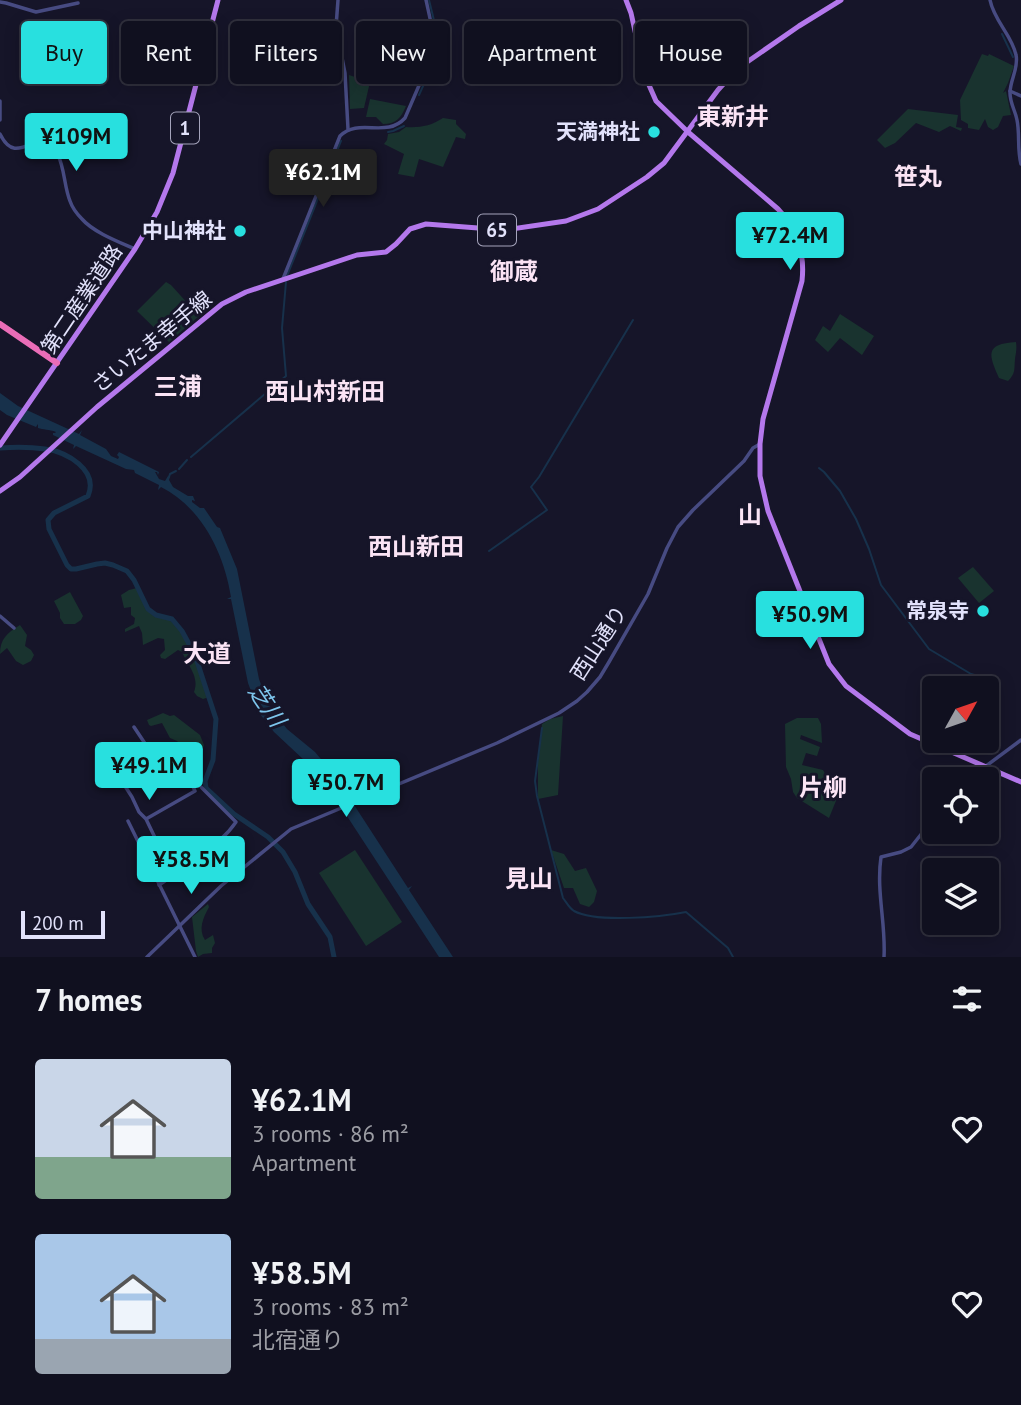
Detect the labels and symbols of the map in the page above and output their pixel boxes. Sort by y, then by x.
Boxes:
district label: 東新井 [697,101,769,132]
road number: 1 [171,112,199,144]
pin: ¥109M [27,114,125,173]
place label: 天満神社 [556,118,640,145]
marker: 天満神社 [646,124,662,140]
pin: ¥62.1M [266,150,380,209]
district label: 笹丸 [894,161,942,192]
pin: ¥72.4M [733,212,847,272]
road number: 65 [478,214,516,246]
place label: 中山神社 [142,217,226,244]
marker: 中山神社 [232,223,248,239]
street label: 第二産業道路 [35,239,128,358]
district label: 御蔵 [490,256,538,287]
street label: さいたま幸手線 [86,285,217,398]
district label: 三浦 [154,371,202,402]
district label: 西山村新田 [265,376,385,407]
district label: 山 [738,499,762,530]
district label: 西山新田 [368,531,464,562]
pin: ¥50.9M [753,592,867,651]
place label: 常泉寺 [906,597,969,624]
street label: 西山通り [564,600,633,685]
marker: 常泉寺 [975,603,991,619]
district label: 大道 [183,638,231,669]
north arrow [922,676,999,752]
water label: 芝川 [243,678,294,734]
pin: ¥49.1M [92,742,206,802]
pin: ¥50.7M [289,760,403,819]
district label: 片柳 [799,772,847,803]
pin: ¥58.5M [134,836,248,896]
district label: 見山 [505,863,553,894]
scale bar [21,908,105,940]

